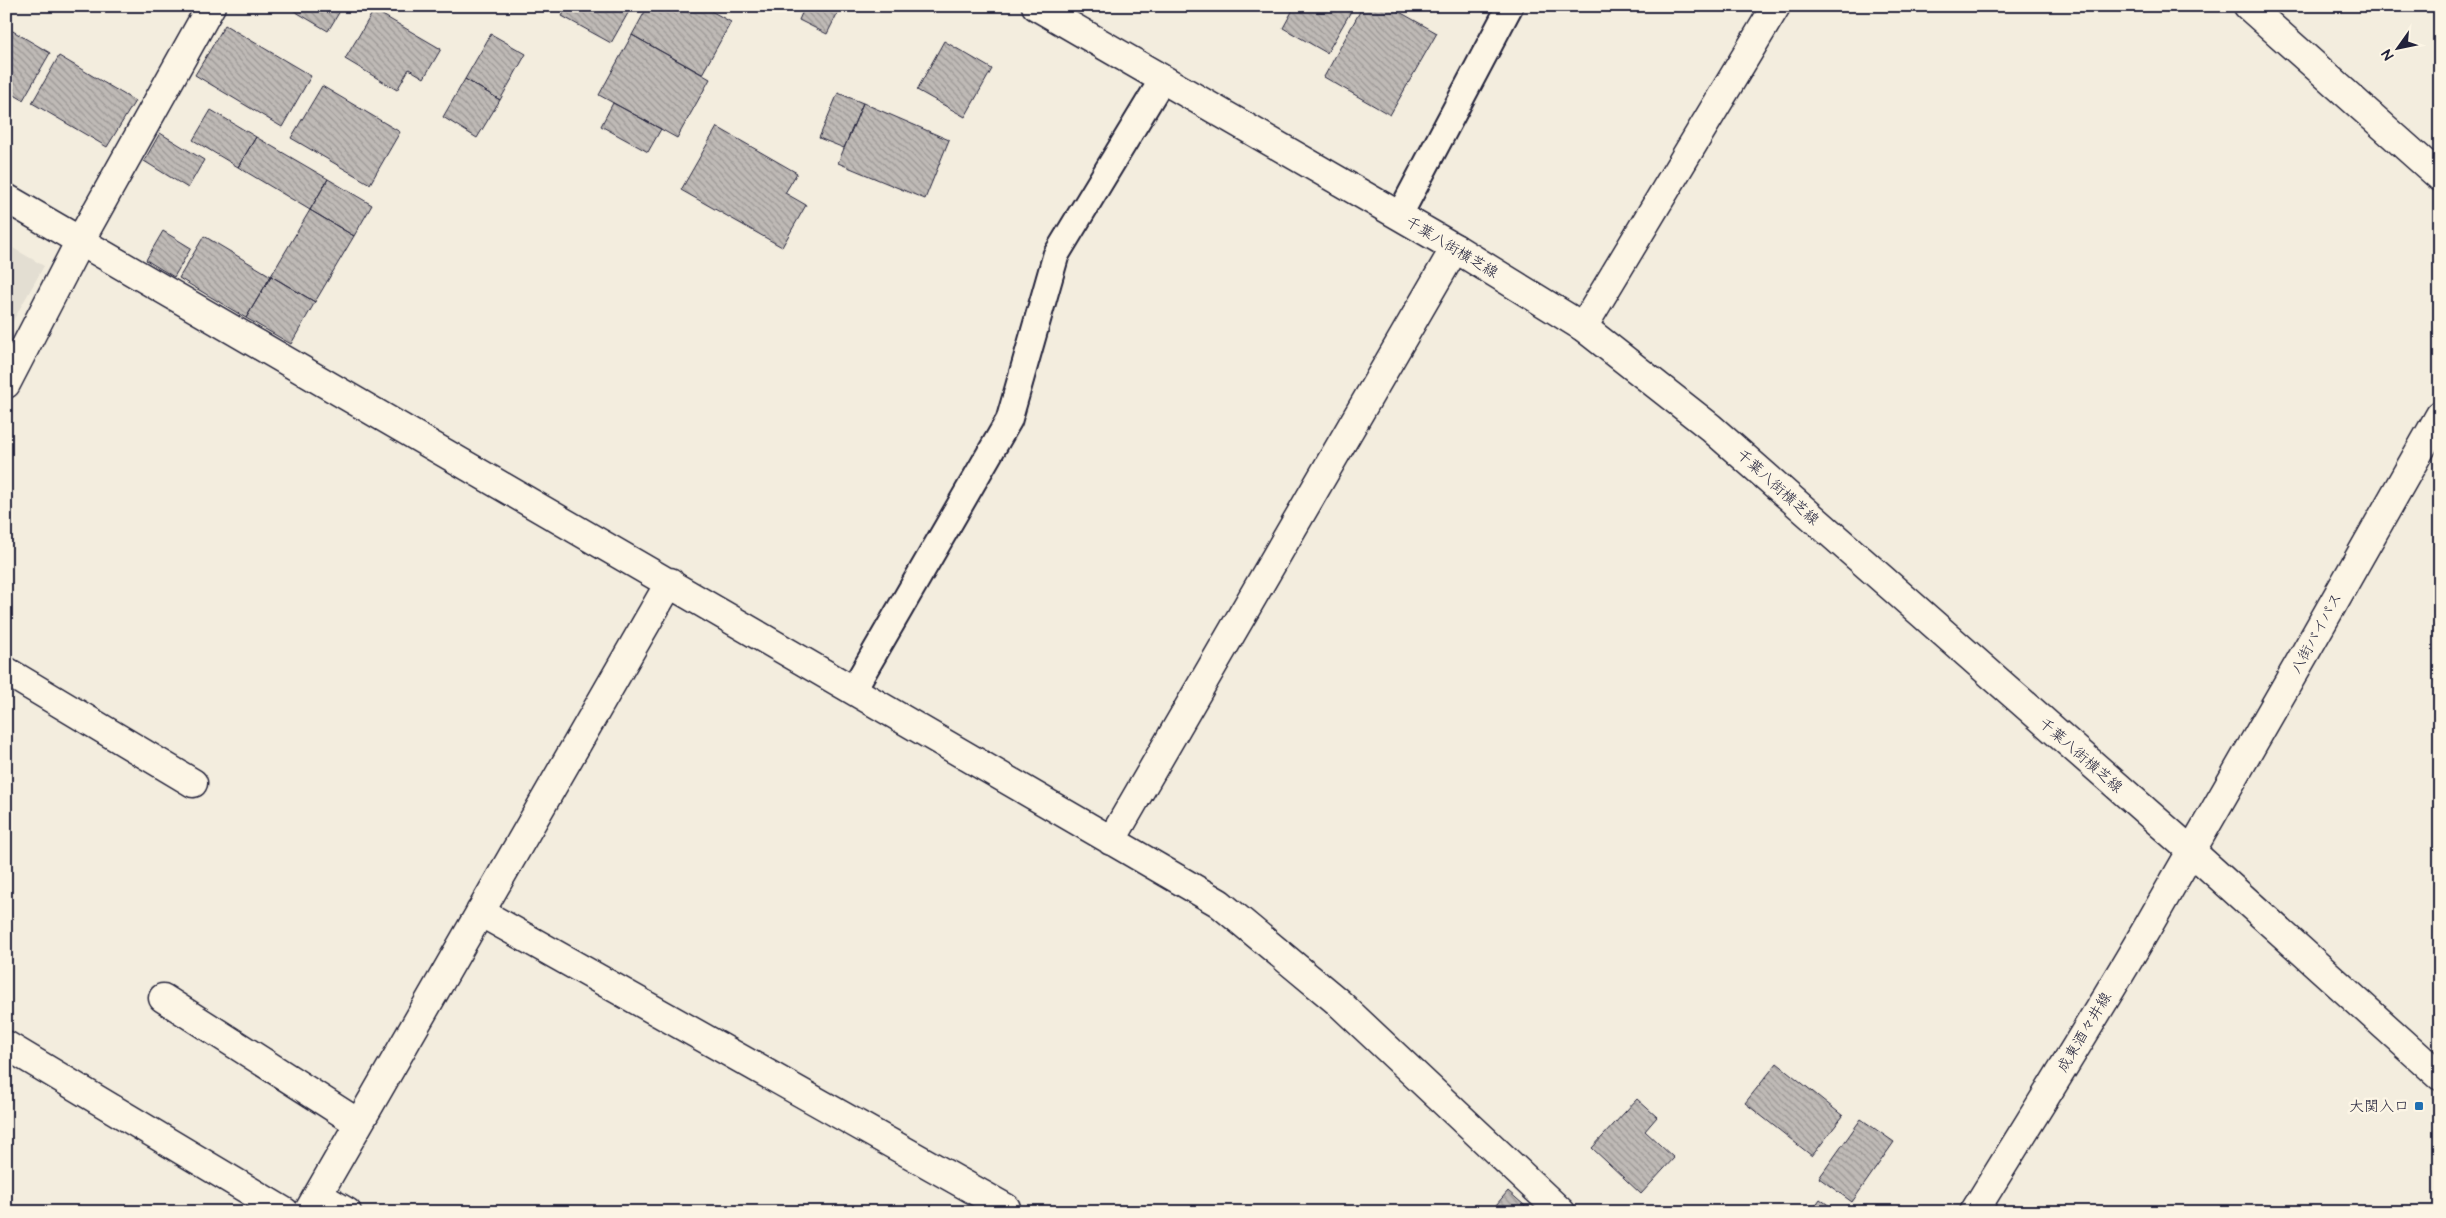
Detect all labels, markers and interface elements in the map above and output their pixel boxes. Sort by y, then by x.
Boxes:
north arrow [2374,22,2424,72]
text: N [2377,45,2399,64]
street label: 千葉八街横芝線 [1401,211,1502,283]
street label: 千葉八街横芝線 [1732,444,1824,530]
street label: 八街バイパス [2286,589,2347,678]
street label: 千葉八街横芝線 [2034,713,2127,798]
street label: 成東酒々井線 [2052,988,2117,1076]
place label: 大関入口 [2349,1096,2409,1117]
marker: 大関入口 [2413,1100,2425,1112]

